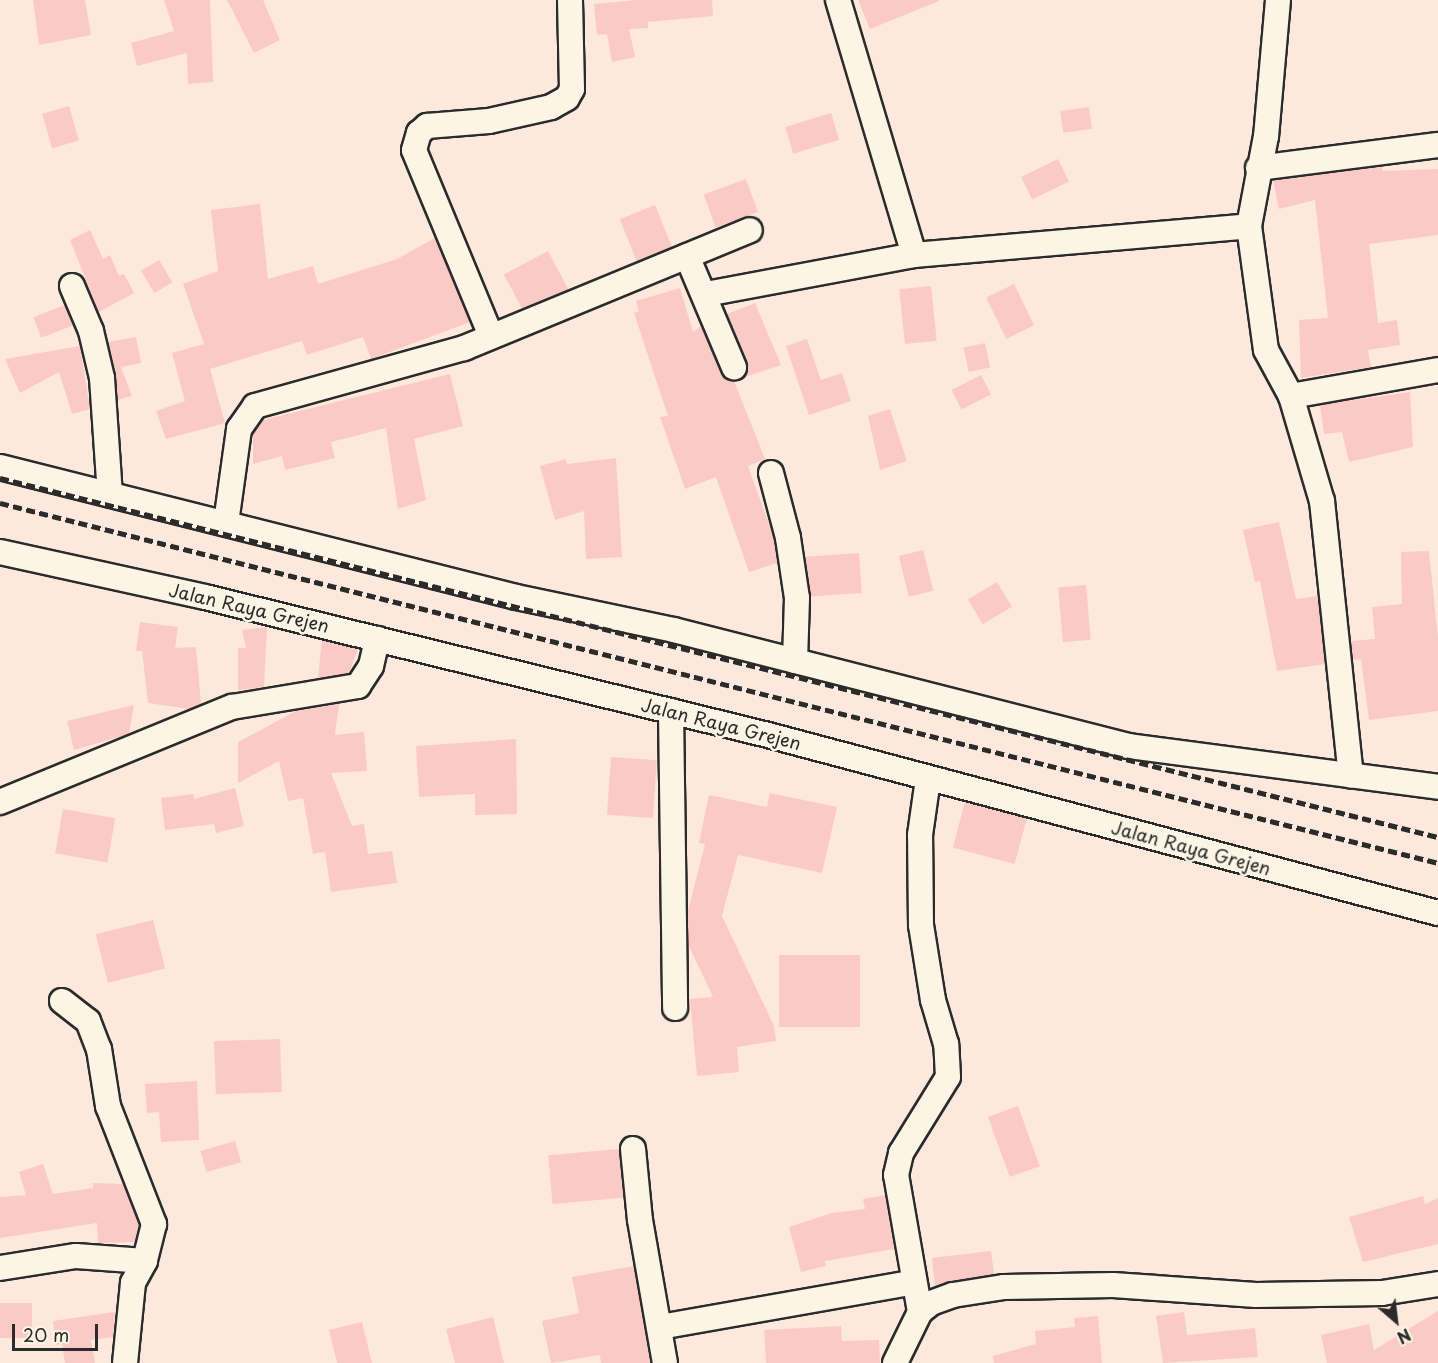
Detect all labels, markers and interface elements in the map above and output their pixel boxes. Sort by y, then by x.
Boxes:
street label: Jalan Raya Grejen [167,579,331,637]
street label: Jalan Raya Grejen [639,694,803,754]
street label: Jalan Raya Grejen [1109,816,1273,880]
north arrow [1366,1291,1426,1351]
scale bar [15,1312,100,1350]
text: 20 m [23,1321,69,1348]
text: N [1393,1323,1416,1350]

